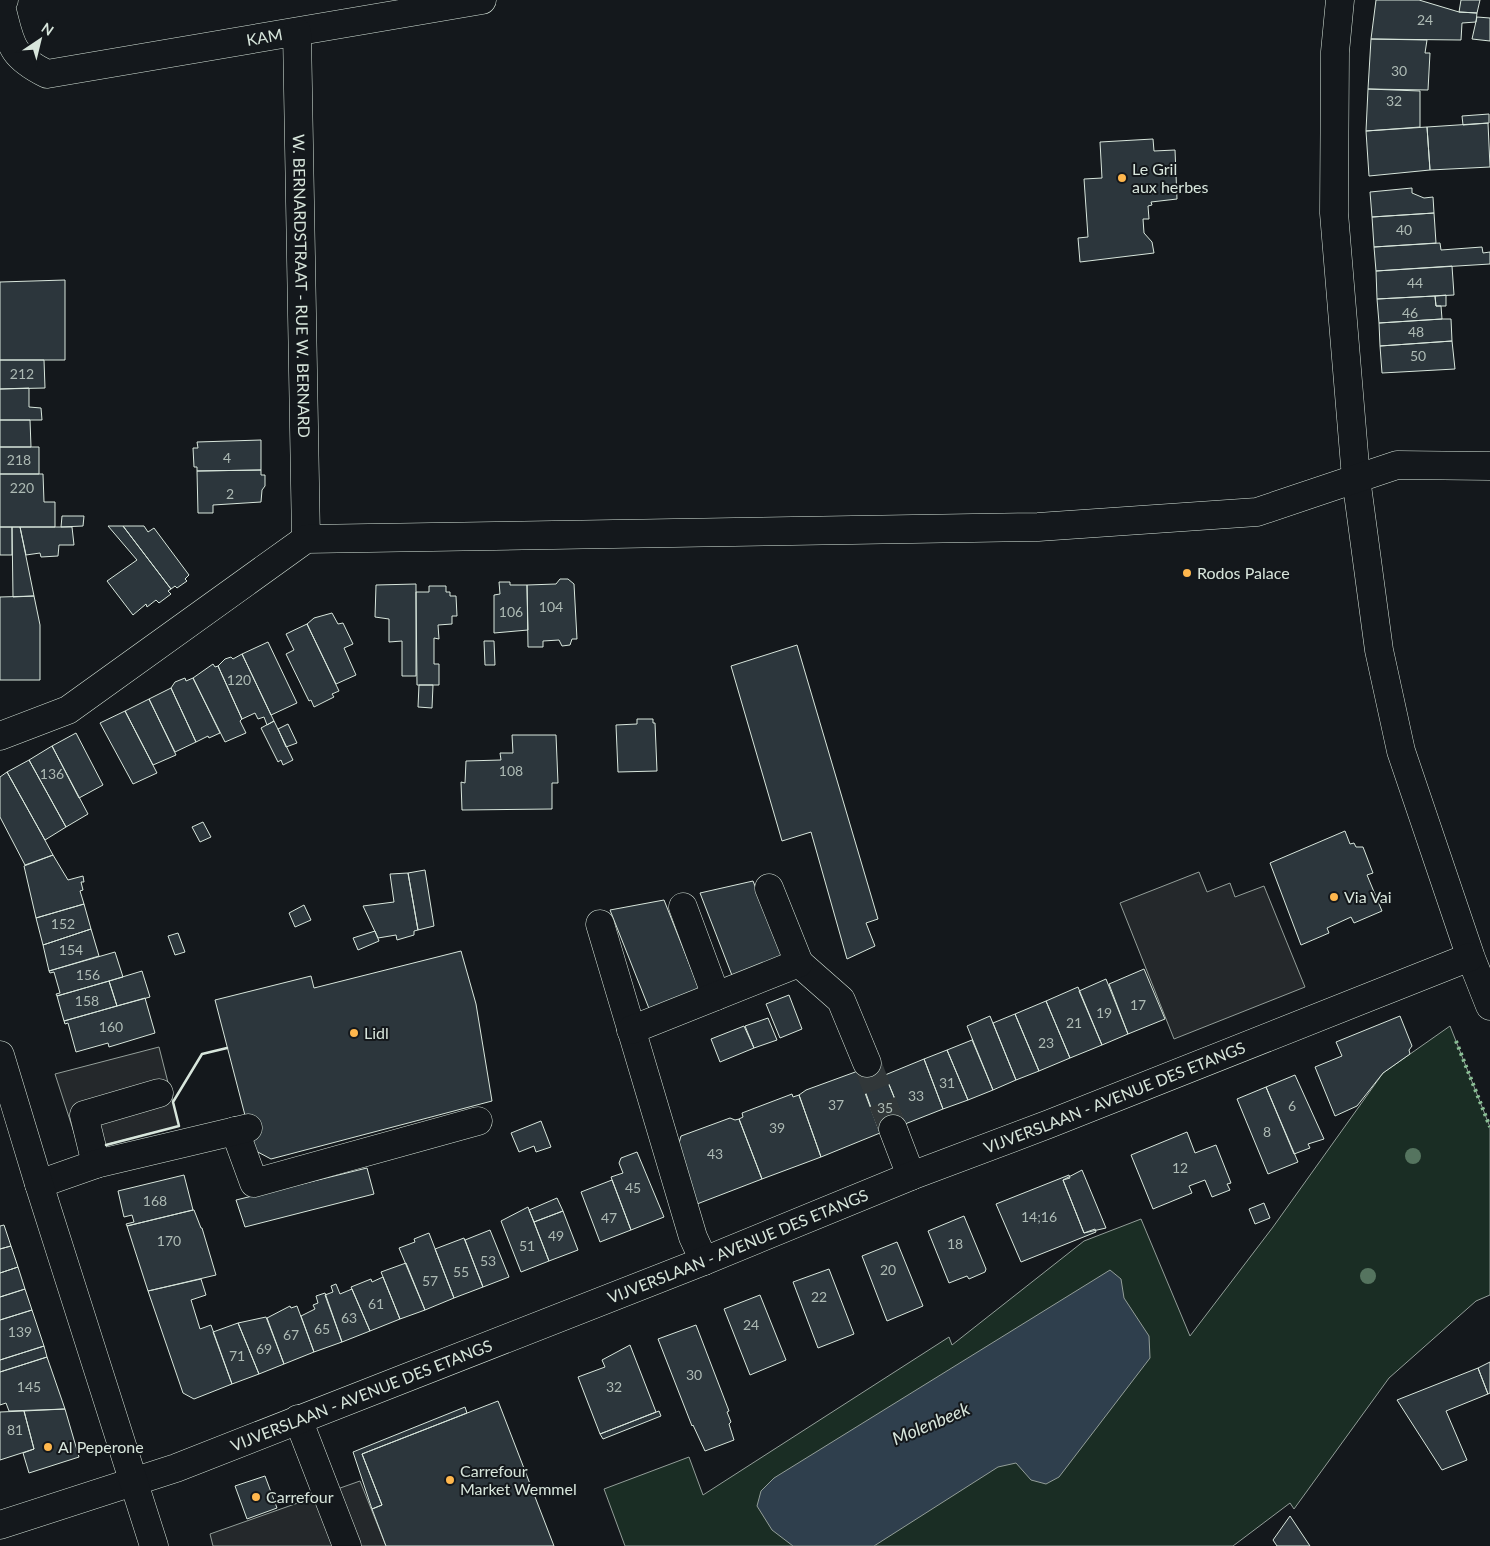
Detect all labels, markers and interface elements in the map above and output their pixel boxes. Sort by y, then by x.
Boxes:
house number: 24 [1417,11,1433,28]
north arrow [15,15,65,65]
text: N [38,19,57,39]
street label: KAM [245,24,284,49]
house number: 30 [1391,62,1407,79]
house number: 32 [1386,92,1402,109]
street label: W. BERNARDSTRAAT - RUE W. BERNARD [290,134,314,438]
place label: Le Gril aux herbes [1132,159,1209,196]
marker: Le Gril aux herbes [1116,172,1128,184]
house number: 40 [1396,221,1412,238]
house number: 44 [1407,274,1423,291]
house number: 46 [1402,304,1418,321]
house number: 48 [1408,323,1424,340]
house number: 50 [1410,347,1426,364]
house number: 212 [10,365,34,382]
house number: 4 [223,449,231,466]
house number: 218 [7,451,31,468]
house number: 220 [10,479,34,496]
house number: 2 [226,485,234,502]
place label: Rodos Palace [1197,563,1290,582]
marker: Rodos Palace [1181,567,1193,579]
house number: 104 [539,598,563,615]
house number: 106 [499,603,523,620]
house number: 120 [227,671,251,688]
house number: 108 [499,762,523,779]
house number: 136 [40,765,64,782]
place label: Via Vai [1344,887,1392,906]
marker: Via Vai [1328,891,1340,903]
house number: 152 [51,915,75,932]
house number: 154 [59,941,83,958]
house number: 156 [76,966,100,983]
house number: 158 [75,992,99,1009]
house number: 17 [1130,996,1146,1013]
house number: 19 [1096,1004,1112,1021]
house number: 21 [1066,1014,1082,1031]
house number: 160 [99,1018,123,1035]
place label: Lidl [364,1023,389,1042]
marker: Lidl [348,1027,360,1039]
house number: 23 [1038,1034,1054,1051]
street label: VIJVERSLAAN - AVENUE DES ETANGS [981,1037,1248,1157]
house number: 31 [939,1074,955,1091]
house number: 33 [908,1087,924,1104]
house number: 37 [828,1096,844,1113]
house number: 6 [1288,1097,1296,1114]
house number: 35 [877,1099,893,1116]
house number: 39 [769,1119,785,1136]
house number: 8 [1263,1123,1271,1140]
house number: 43 [707,1145,723,1162]
house number: 12 [1172,1159,1188,1176]
house number: 45 [625,1179,641,1196]
street label: VIJVERSLAAN - AVENUE DES ETANGS [605,1185,871,1307]
house number: 168 [143,1192,167,1209]
house number: 14;16 [1021,1208,1057,1225]
house number: 47 [601,1209,617,1226]
house number: 49 [548,1227,564,1244]
house number: 170 [157,1232,181,1249]
house number: 18 [947,1235,963,1252]
house number: 51 [519,1237,535,1254]
house number: 53 [480,1252,496,1269]
house number: 20 [880,1261,896,1278]
house number: 55 [453,1263,469,1280]
house number: 57 [422,1272,438,1289]
house number: 22 [811,1288,827,1305]
house number: 61 [368,1295,384,1312]
house number: 63 [341,1309,357,1326]
house number: 24 [743,1316,759,1333]
house number: 65 [314,1320,330,1337]
house number: 139 [8,1323,32,1340]
house number: 67 [283,1326,299,1343]
street label: VIJVERSLAAN - AVENUE DES ETANGS [228,1335,495,1455]
house number: 69 [256,1340,272,1357]
house number: 71 [229,1347,245,1364]
house number: 30 [686,1366,702,1383]
house number: 145 [17,1378,41,1395]
house number: 32 [606,1378,622,1395]
water label: Molenbeek [889,1397,973,1449]
house number: 81 [7,1421,23,1438]
place label: Al Peperone [58,1437,144,1456]
marker: Al Peperone [42,1441,54,1453]
place label: Carrefour Market Wemmel [460,1461,577,1498]
marker: Carrefour Market Wemmel [444,1474,456,1486]
place label: Carrefour [266,1487,334,1506]
marker: Carrefour [250,1491,262,1503]

